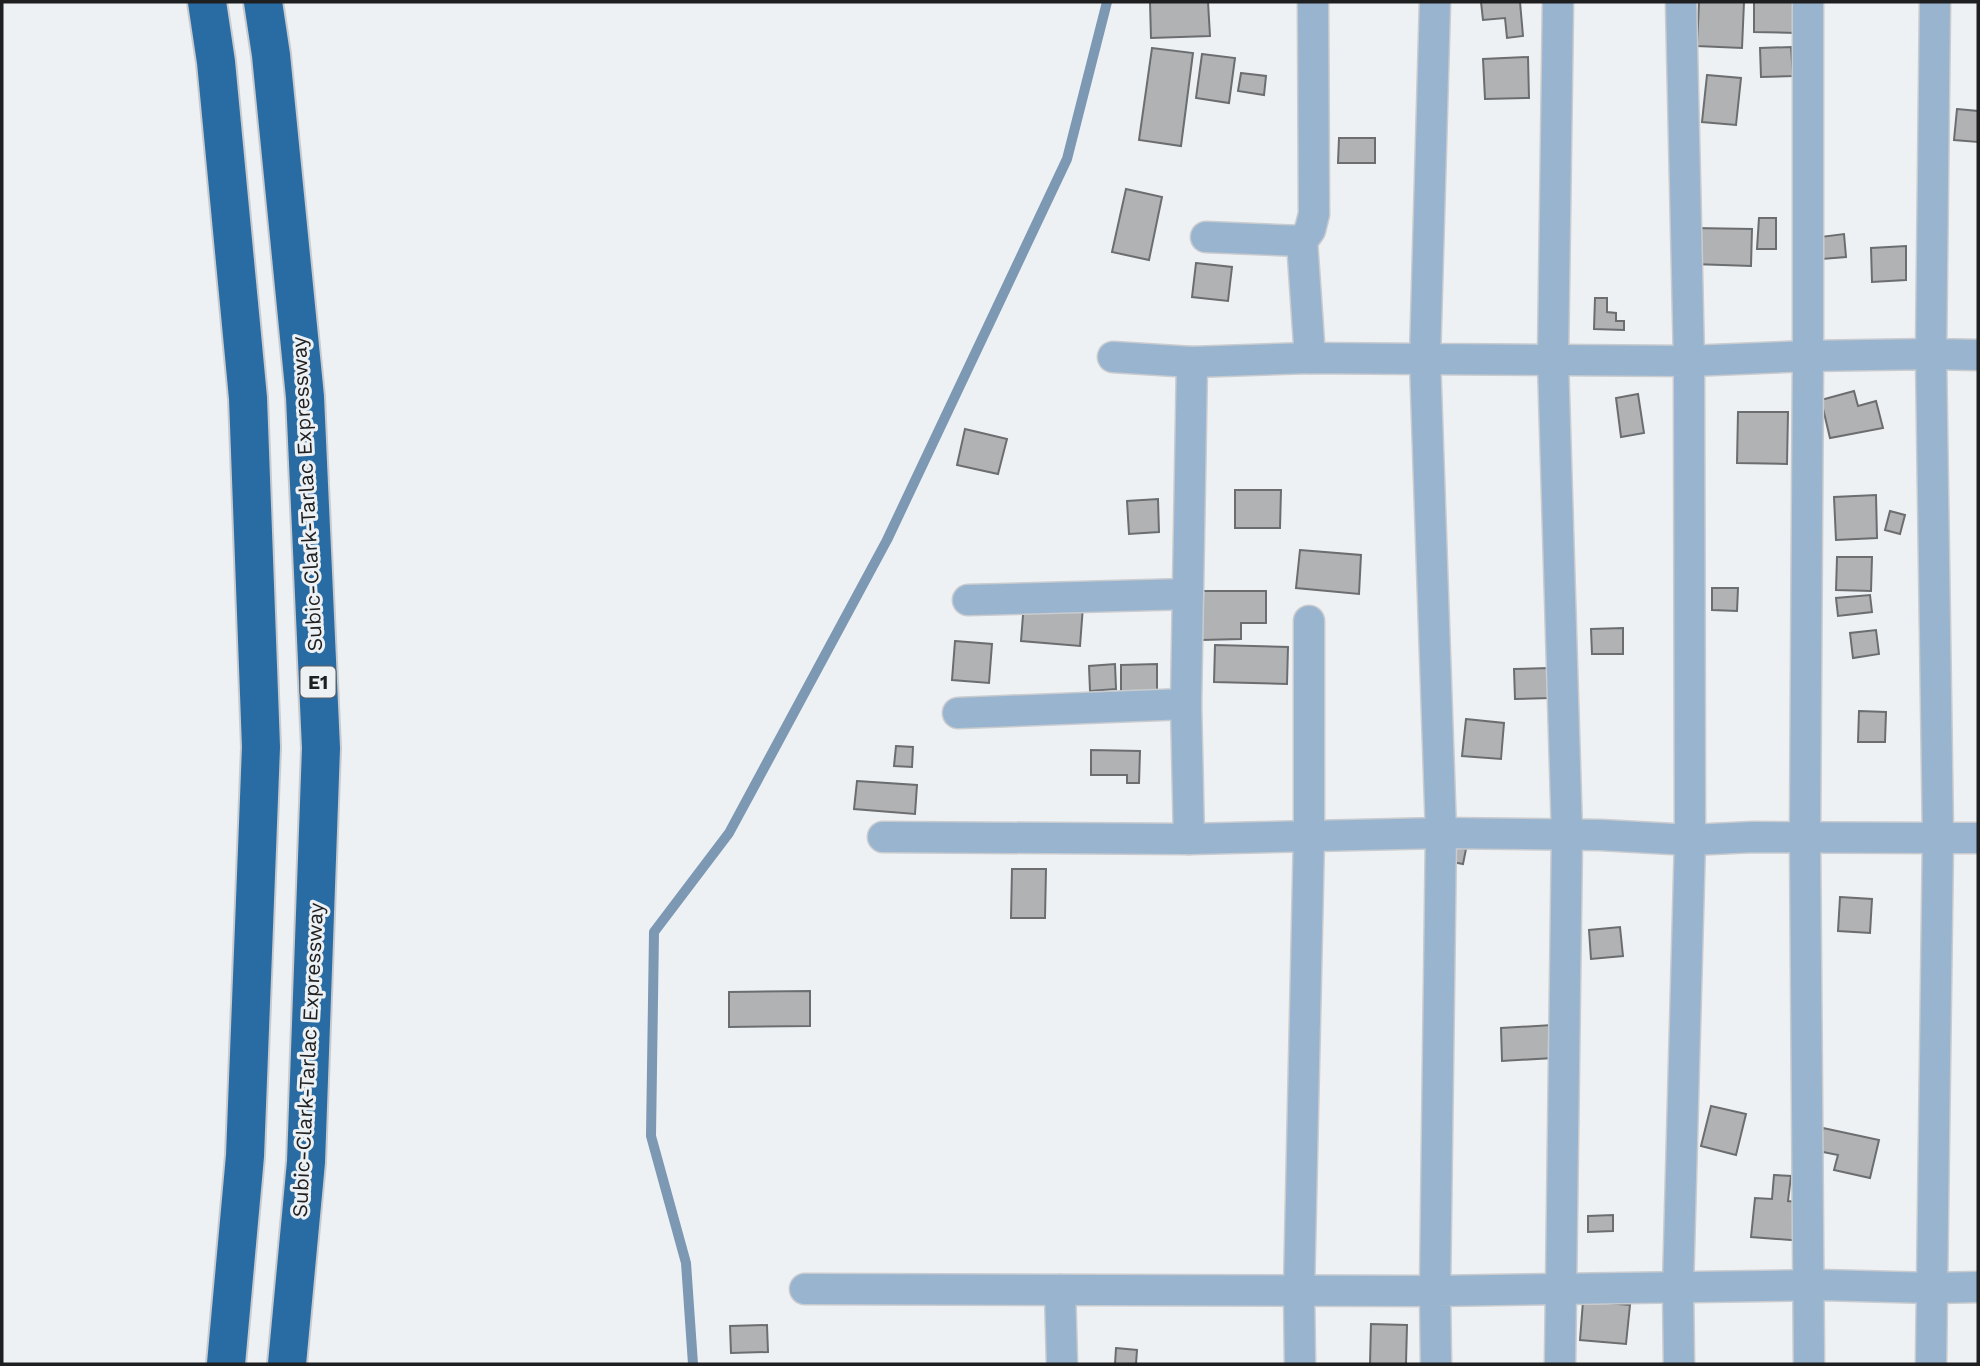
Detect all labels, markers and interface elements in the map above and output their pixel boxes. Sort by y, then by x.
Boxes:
street label: Subic-Clark-Tarlac Expressway [286,336,327,652]
road number: E1 [300,666,336,698]
street label: Subic-Clark-Tarlac Expressway [287,902,328,1218]

